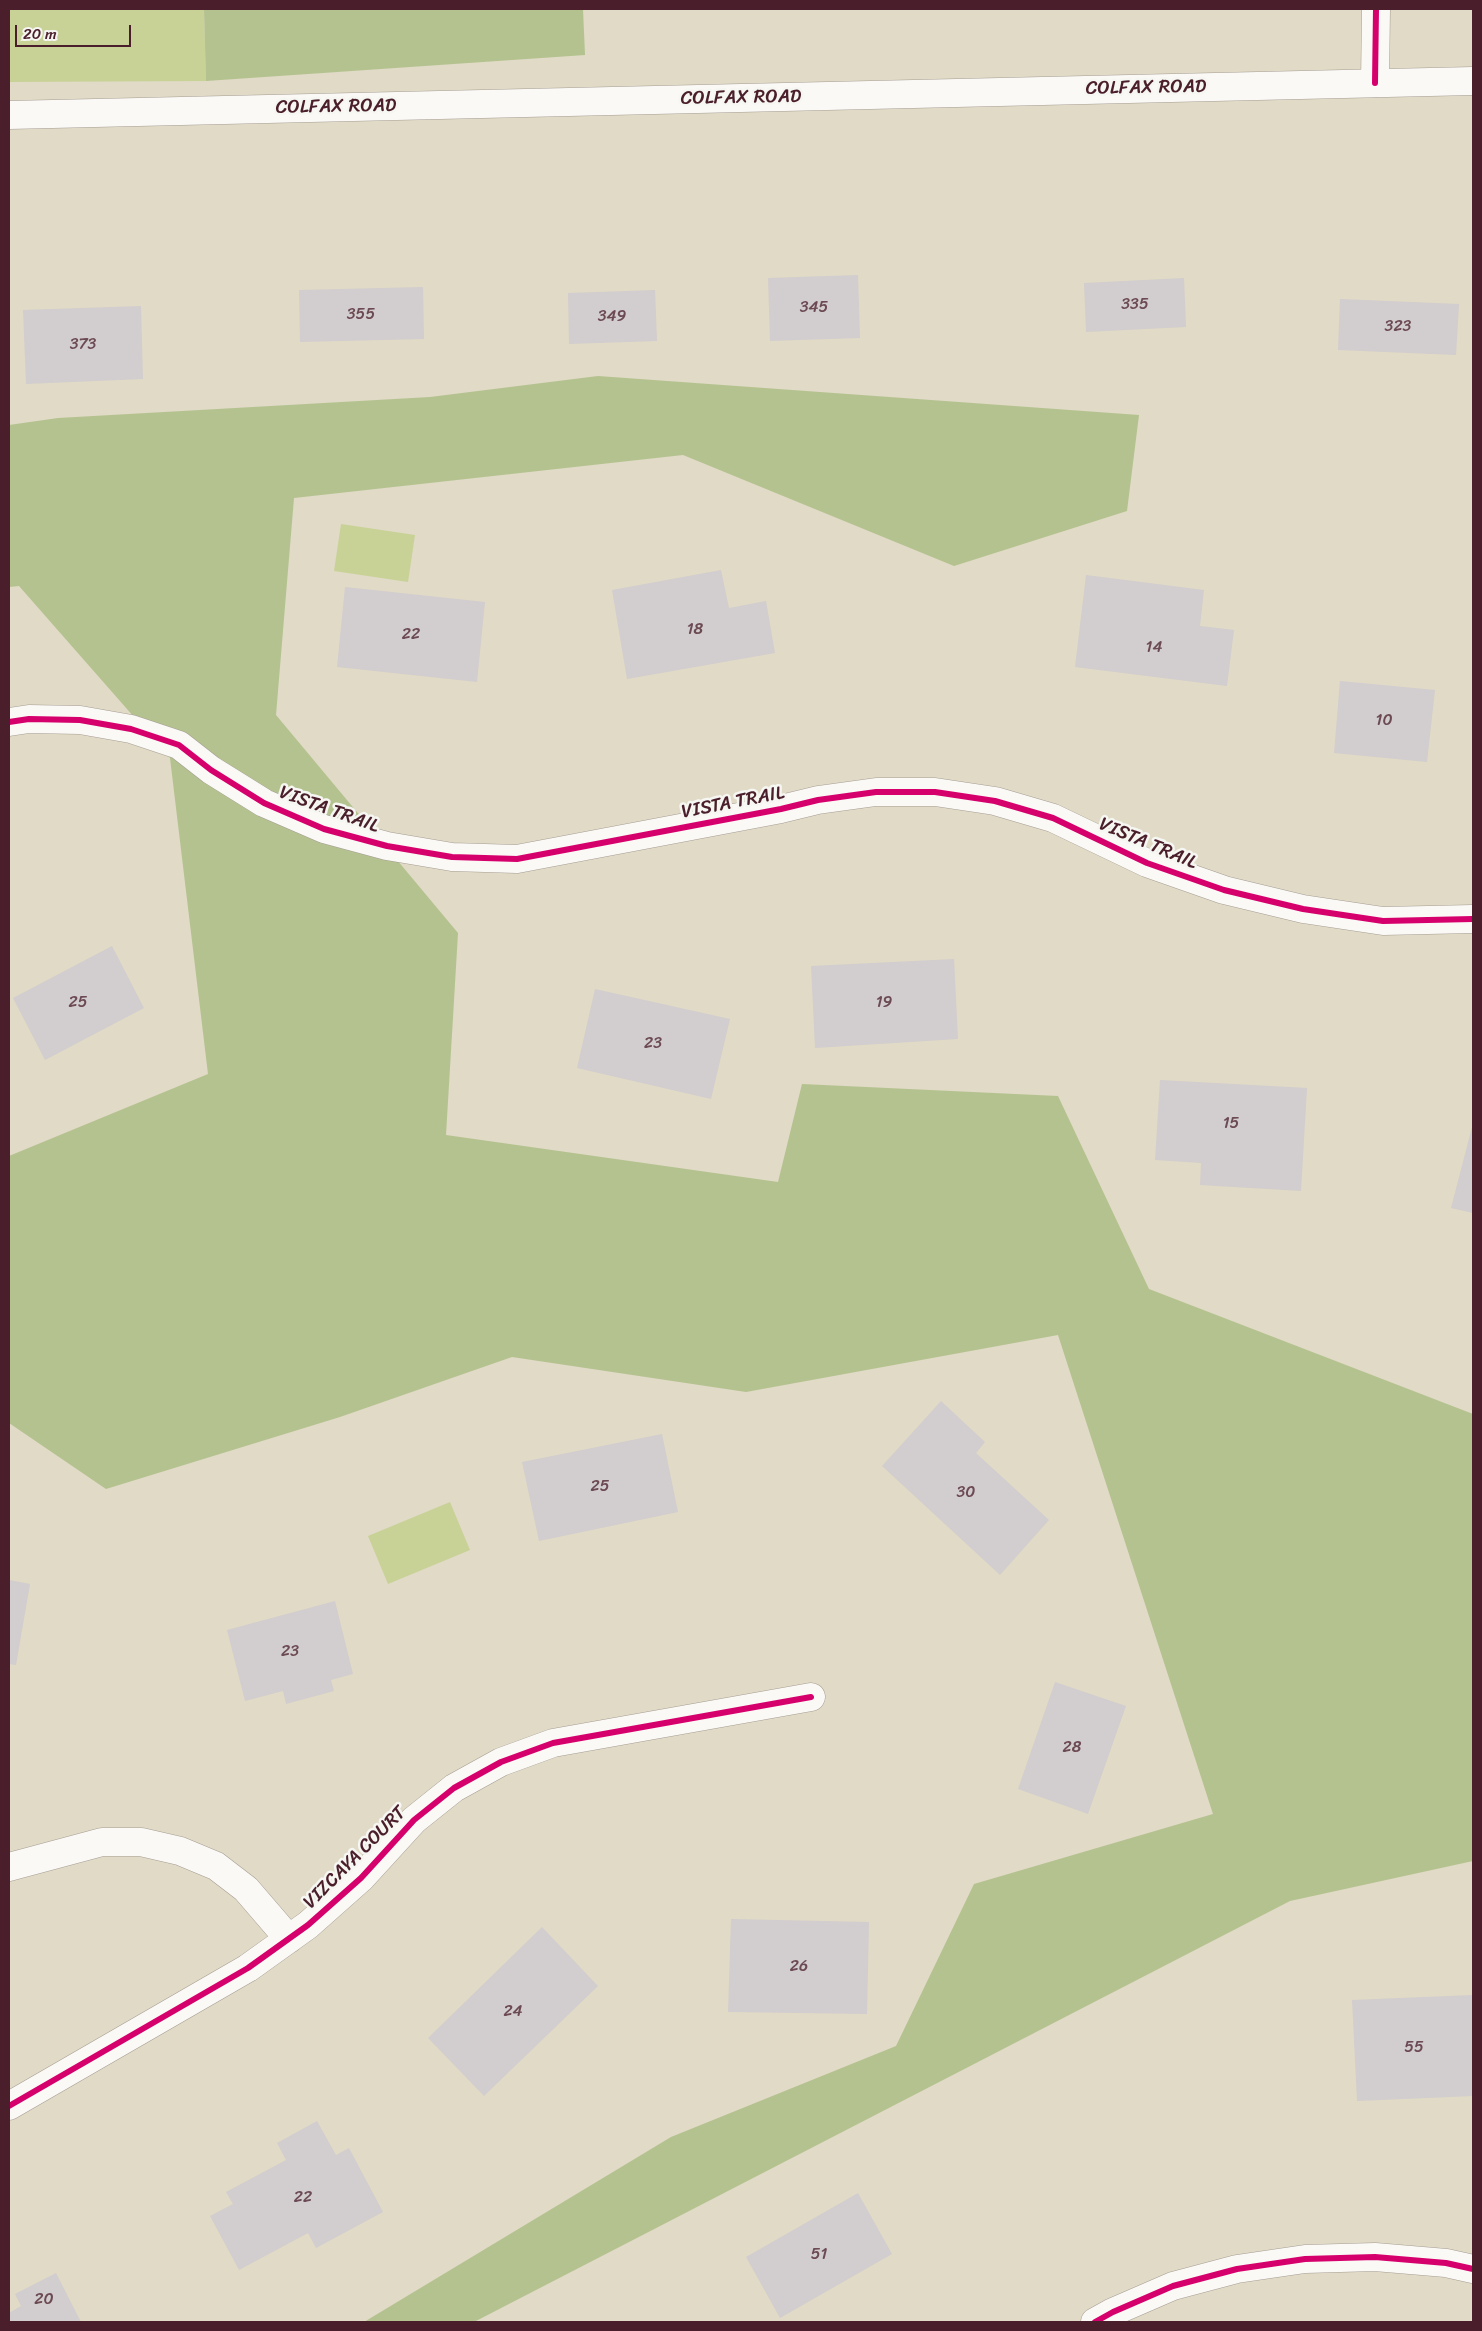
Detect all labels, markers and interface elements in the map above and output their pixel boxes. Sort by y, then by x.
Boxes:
scale bar [18,15,134,47]
text: 20 m [23,21,57,47]
street label: COLFAX ROAD [1085,76,1207,100]
street label: COLFAX ROAD [680,86,802,110]
street label: COLFAX ROAD [275,95,397,119]
house number: 335 [1121,295,1149,315]
house number: 345 [800,298,828,318]
house number: 355 [347,305,375,325]
house number: 349 [598,307,626,327]
house number: 323 [1385,317,1411,337]
house number: 373 [70,335,96,355]
house number: 18 [687,620,703,640]
house number: 22 [402,625,420,645]
house number: 14 [1146,638,1162,658]
house number: 10 [1376,711,1392,731]
street label: VISTA TRAIL [276,781,382,839]
street label: VISTA TRAIL [680,782,786,824]
street label: VISTA TRAIL [1096,813,1200,875]
house number: 25 [68,993,88,1013]
house number: 19 [876,993,892,1013]
house number: 23 [644,1034,662,1054]
house number: 15 [1223,1114,1239,1134]
house number: 25 [590,1477,610,1497]
house number: 30 [957,1483,975,1503]
house number: 23 [281,1642,299,1662]
house number: 28 [1063,1738,1081,1758]
street label: VIZCAYA COURT [299,1802,411,1914]
house number: 26 [790,1957,808,1977]
house number: 24 [503,2002,523,2022]
house number: 55 [1404,2038,1424,2058]
house number: 22 [294,2188,312,2208]
house number: 51 [811,2245,827,2265]
house number: 20 [34,2290,54,2310]

